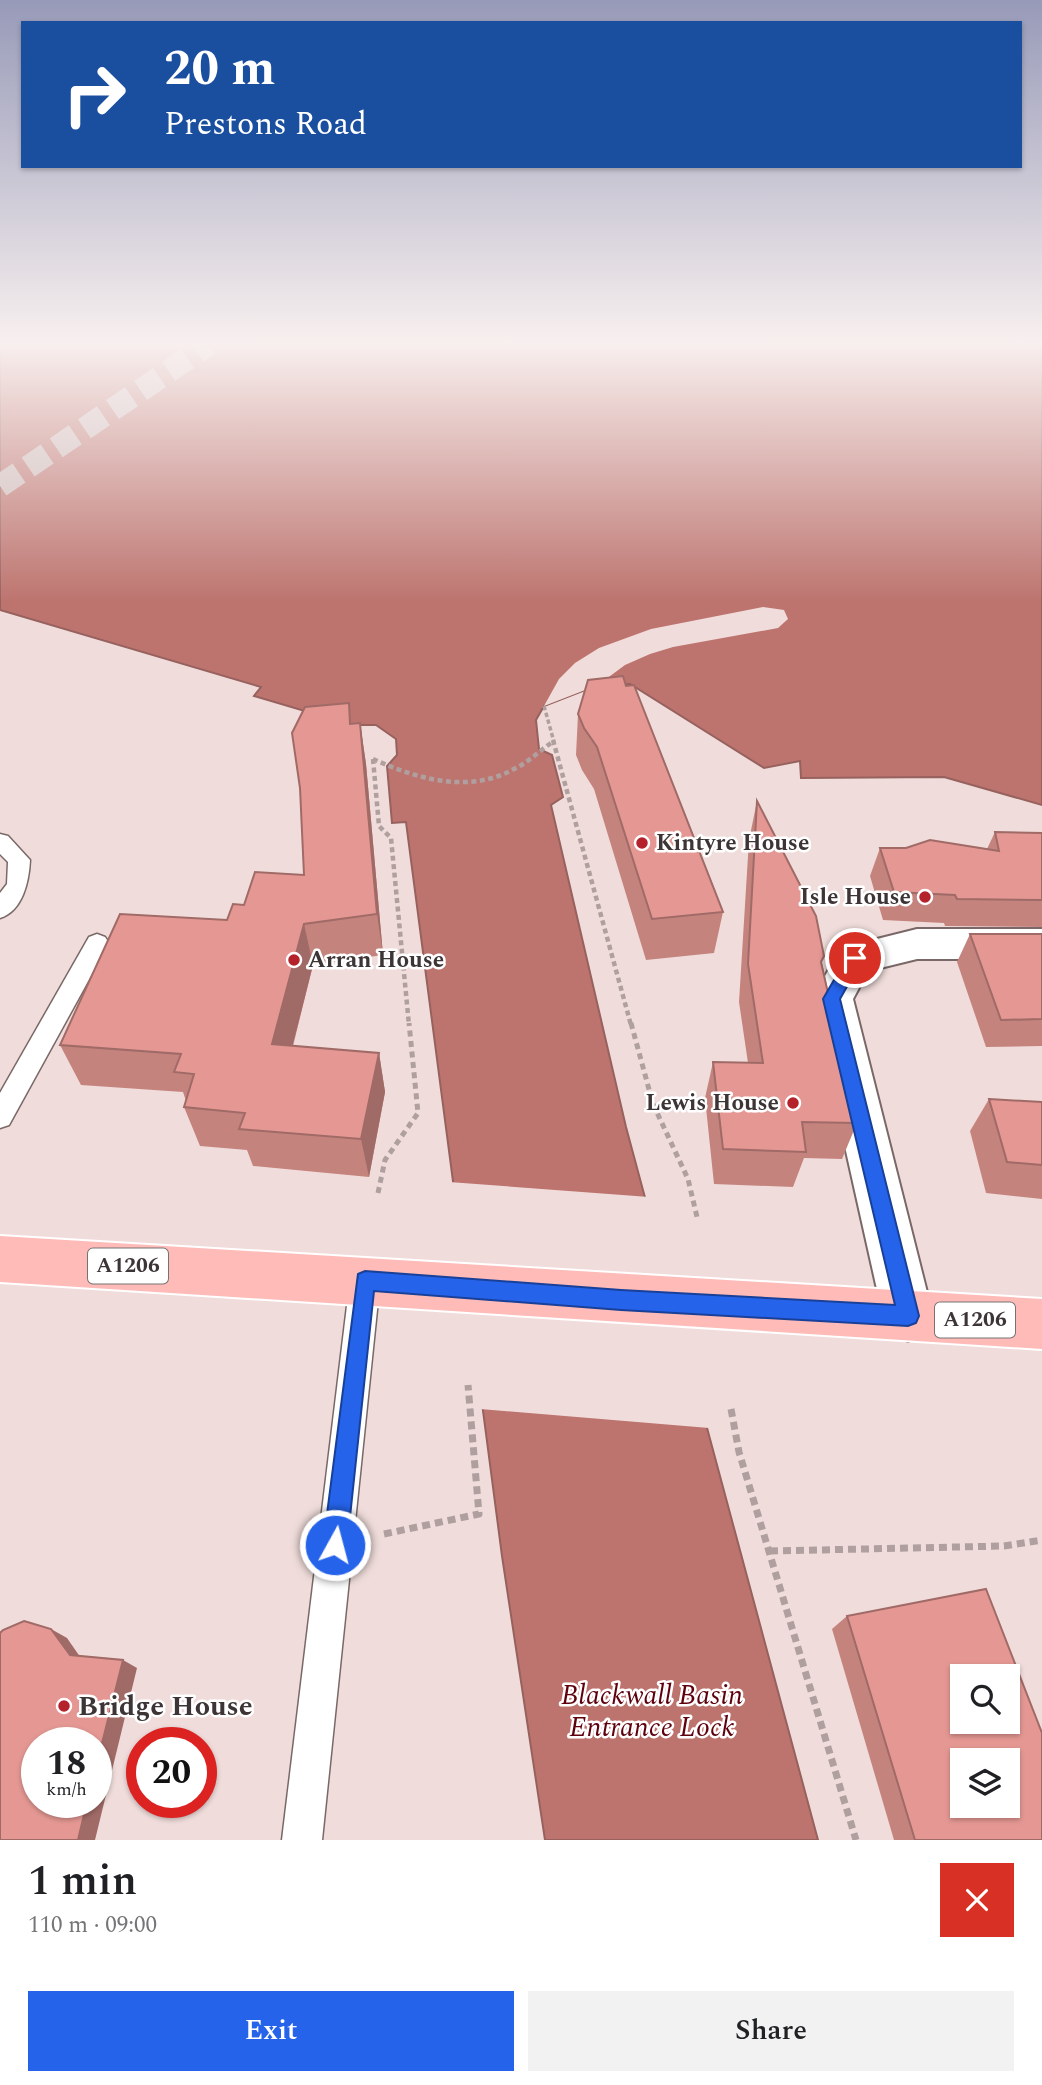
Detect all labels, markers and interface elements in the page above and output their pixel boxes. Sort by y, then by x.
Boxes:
text: 20 m [164,32,275,107]
icon: right [49,49,140,140]
text: Prestons Road [164,100,367,149]
place label: Kintyre House [656,826,809,861]
marker: Kintyre House [634,835,650,851]
place label: Isle House [800,880,911,915]
marker: Isle House [917,889,933,905]
pin [825,928,885,988]
icon: arrive [836,939,874,977]
place label: Arran House [308,943,444,978]
marker: Arran House [286,952,302,968]
place label: Lewis House [645,1086,779,1121]
marker: Lewis House [785,1095,801,1111]
road number: A1206 [88,1248,168,1284]
road number: A1206 [935,1302,1015,1338]
position arrow [298,1508,372,1582]
map controls [950,1664,1020,1818]
button: search [950,1664,1020,1734]
water label: Blackwall Basin Entrance Lock [561,1674,743,1749]
place label: Bridge House [78,1685,253,1728]
marker: Bridge House [56,1698,72,1714]
speed limit sign: 20 [126,1727,217,1818]
text: 18 [47,1737,86,1790]
button: layers [950,1748,1020,1818]
text: km/h [46,1776,87,1803]
text: 1 min [28,1850,137,1913]
button: close [940,1863,1014,1937]
text: 110 m · 09:00 [28,1908,157,1943]
button: Exit [28,1991,514,2071]
button: Share [528,1991,1014,2071]

